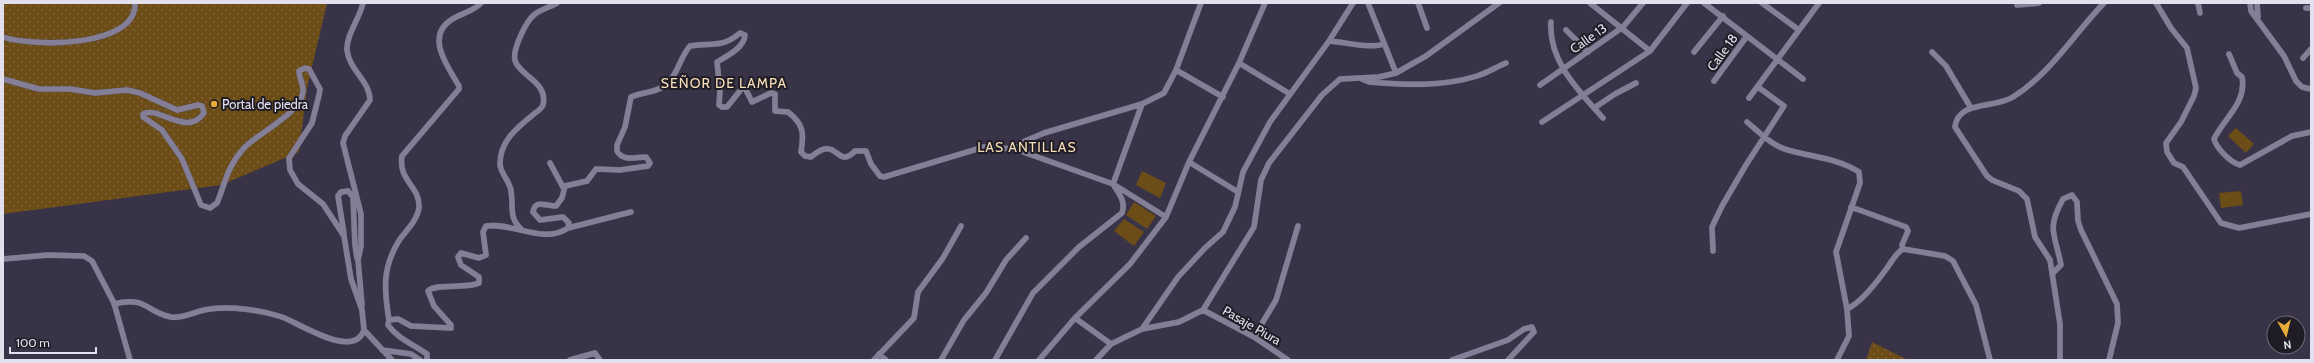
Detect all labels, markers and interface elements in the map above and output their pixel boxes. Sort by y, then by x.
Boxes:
street label: Calle 13 [1567,20,1609,56]
street label: Calle 18 [1703,30,1741,74]
district label: SEÑOR DE LAMPA [661,74,787,92]
place label: Portal de piedra [222,96,309,112]
marker: Portal de piedra [209,99,219,109]
district label: LAS ANTILLAS [977,138,1077,156]
street label: Pasaje Piura [1220,302,1285,349]
north arrow [2266,315,2306,355]
scale bar [10,329,96,355]
text: 100 m [16,335,50,350]
text: N [2283,337,2292,352]

